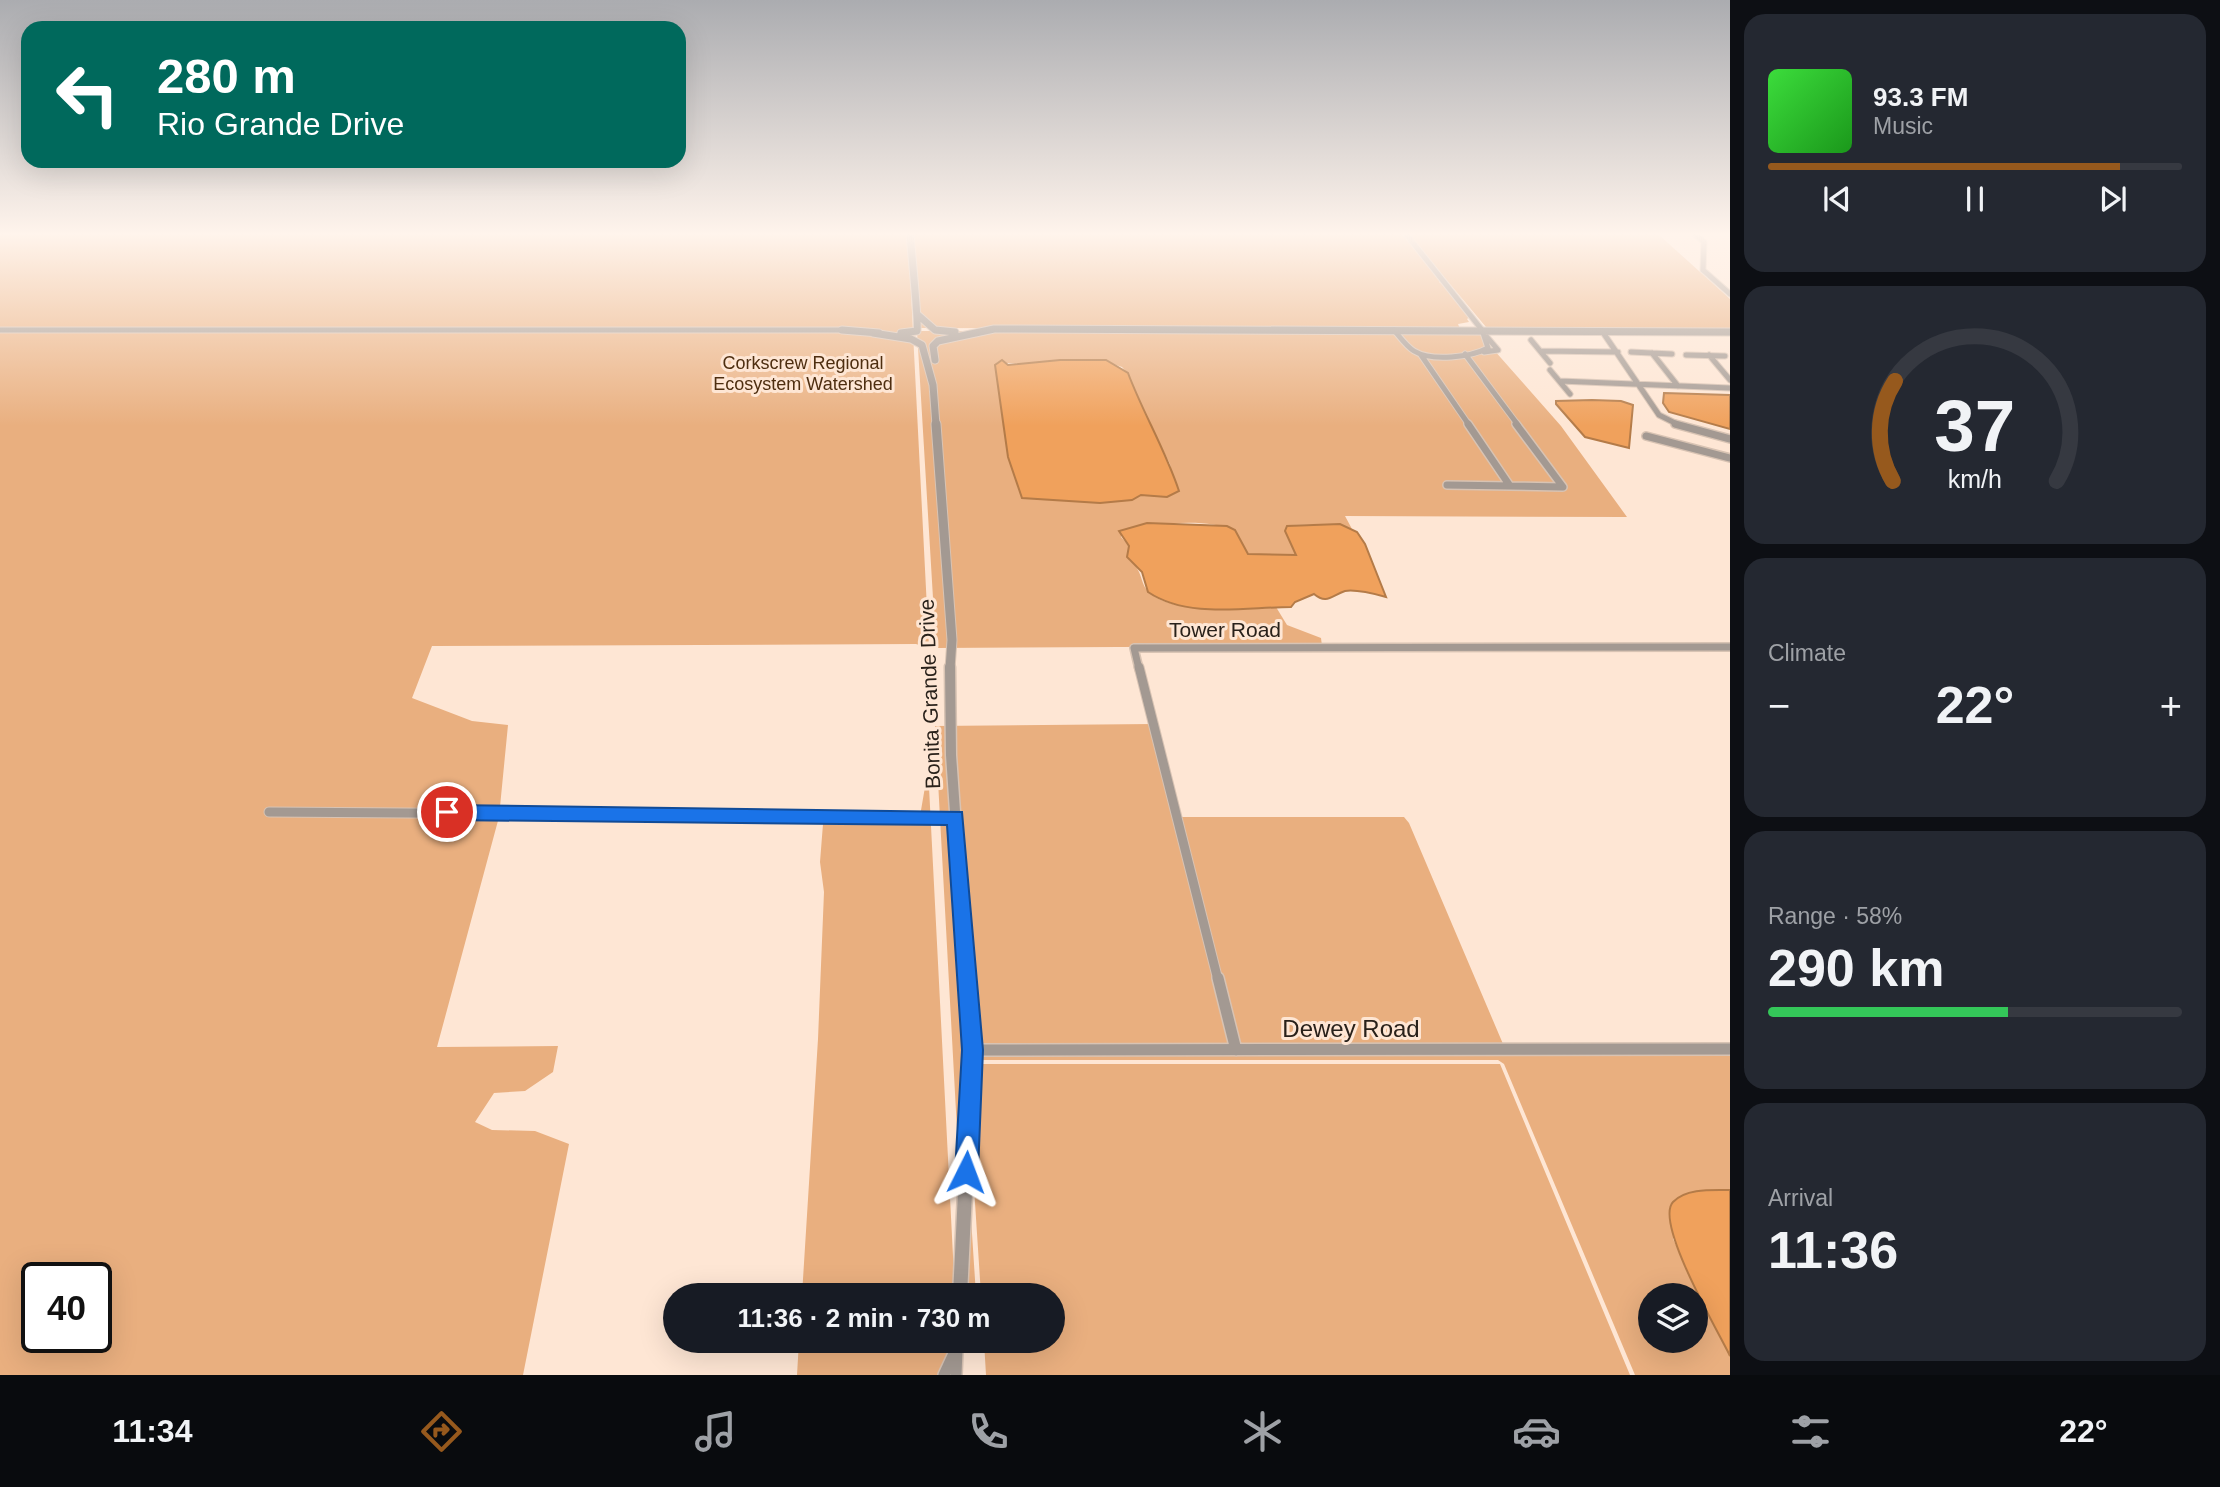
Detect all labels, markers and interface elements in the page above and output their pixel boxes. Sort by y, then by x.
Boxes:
icon: left [42,49,133,140]
text: 280 m [157,49,296,103]
text: 93.3 FM [1873,82,1968,112]
text: Rio Grande Drive [157,106,404,142]
text: Music [1873,113,1933,139]
icon: previous [1818,180,1856,218]
icon: pause [1956,180,1994,218]
icon: next [2094,180,2132,218]
park label: Corkscrew Regional Ecosystem Watershed [713,353,893,394]
text: 37 [1935,386,2015,467]
text: km/h [1948,465,2002,493]
street label: Bonita Grande Drive [915,599,944,789]
street label: Tower Road [1169,618,1281,641]
text: Climate [1768,640,1846,666]
text: 22° [1936,676,2014,734]
text: − [1768,685,1790,727]
text: + [2160,685,2182,727]
pin [417,782,477,842]
icon: arrive [428,793,466,831]
text: Range · 58% [1768,903,1902,929]
text: 290 km [1768,939,1944,997]
street label: Dewey Road [1282,1015,1420,1042]
position arrow [929,1135,1003,1209]
text: Arrival [1768,1185,1833,1211]
text: 11:36 [1768,1221,1898,1279]
speed limit sign: 40 [21,1262,112,1353]
map controls [1638,1283,1708,1353]
button: layers [1638,1283,1708,1353]
text: 11:36 · 2 min · 730 m [738,1303,990,1333]
icon: directions [417,1407,466,1456]
icon: music [691,1407,740,1456]
icon: phone [964,1407,1013,1456]
icon: climate [1238,1407,1287,1456]
icon: car [1512,1407,1561,1456]
icon: filters [1786,1407,1835,1456]
text: 11:34 [112,1413,192,1449]
text: 22° [2059,1413,2108,1449]

